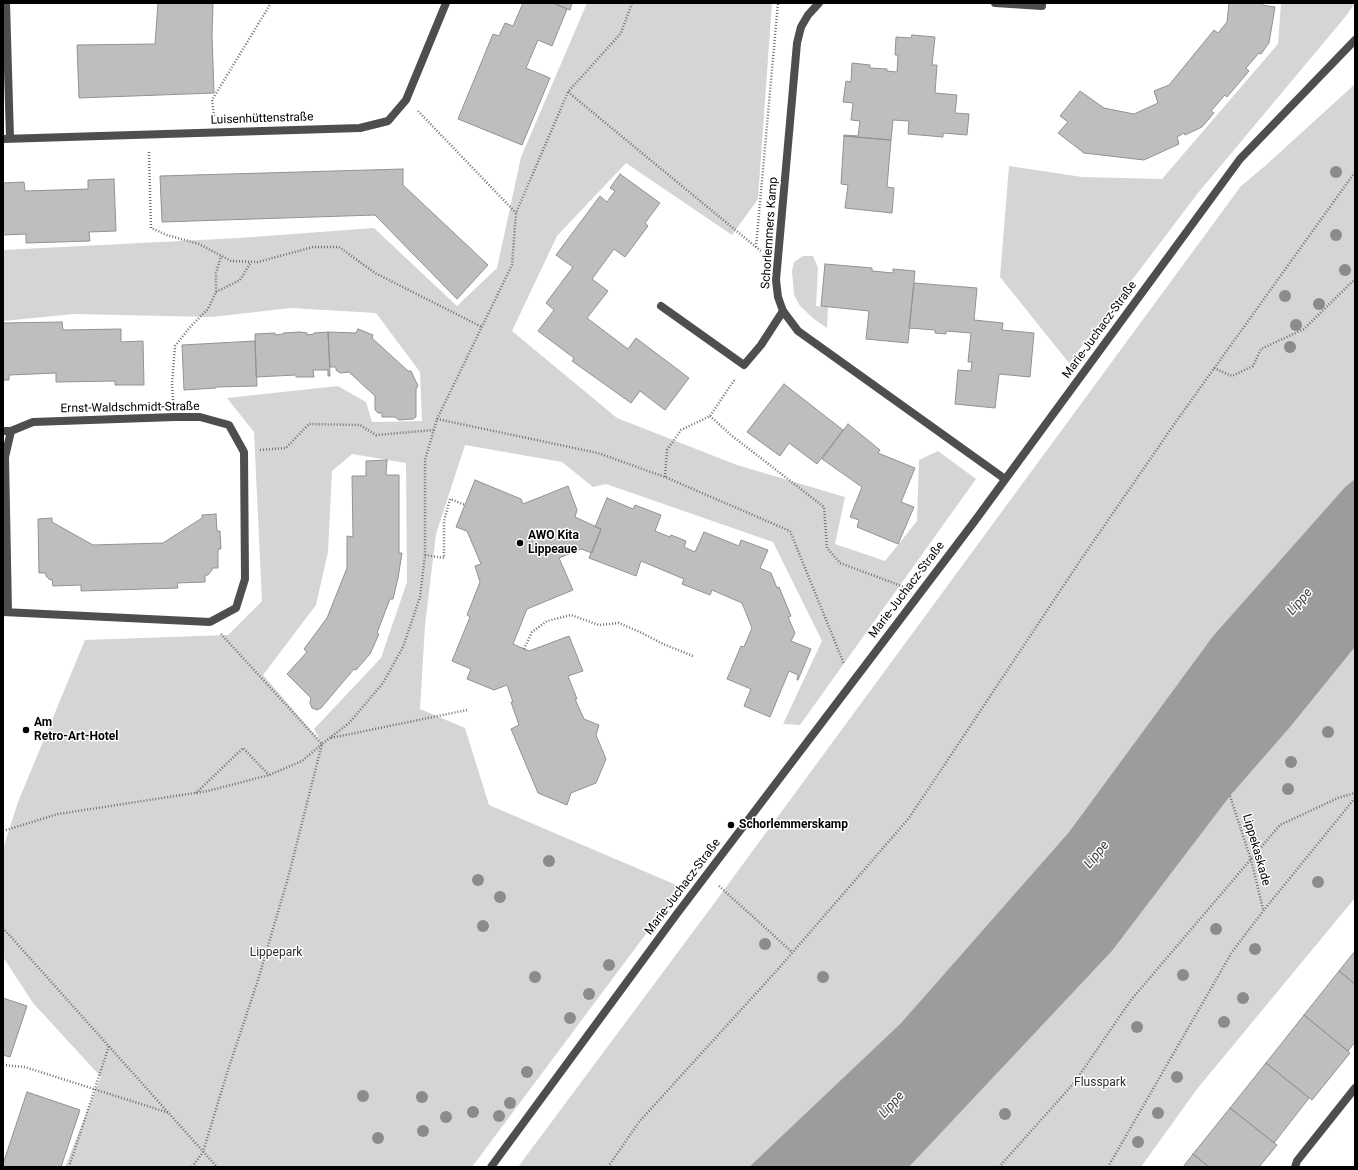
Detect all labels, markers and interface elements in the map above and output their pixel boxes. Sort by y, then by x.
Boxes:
street label: Luisenhüttenstraße [210,110,314,128]
street label: Schorlemmers Kamp [759,177,781,289]
street label: Marie-Juchacz-Straße [1060,279,1140,381]
street label: Ernst-Waldschmidt-Straße [60,400,200,416]
place label: AWO Kita Lippeaue [528,529,579,557]
marker: AWO Kita Lippeaue [515,538,525,548]
street label: Marie-Juchacz-Straße [866,539,948,641]
water label: Lippe [1284,585,1316,619]
place label: Am Retro-Art-Hotel [34,716,118,744]
marker: Am Retro-Art-Hotel [21,725,31,735]
street label: Lippekaskade [1239,813,1273,887]
place label: Schorlemmerskamp [739,818,848,832]
marker: Schorlemmerskamp [726,820,736,830]
street label: Marie-Juchacz-Straße [642,836,724,938]
water label: Lippe [1081,838,1113,872]
park label: Lippepark [250,946,302,960]
park label: Flusspark [1074,1076,1126,1090]
water label: Lippe [876,1088,908,1122]

